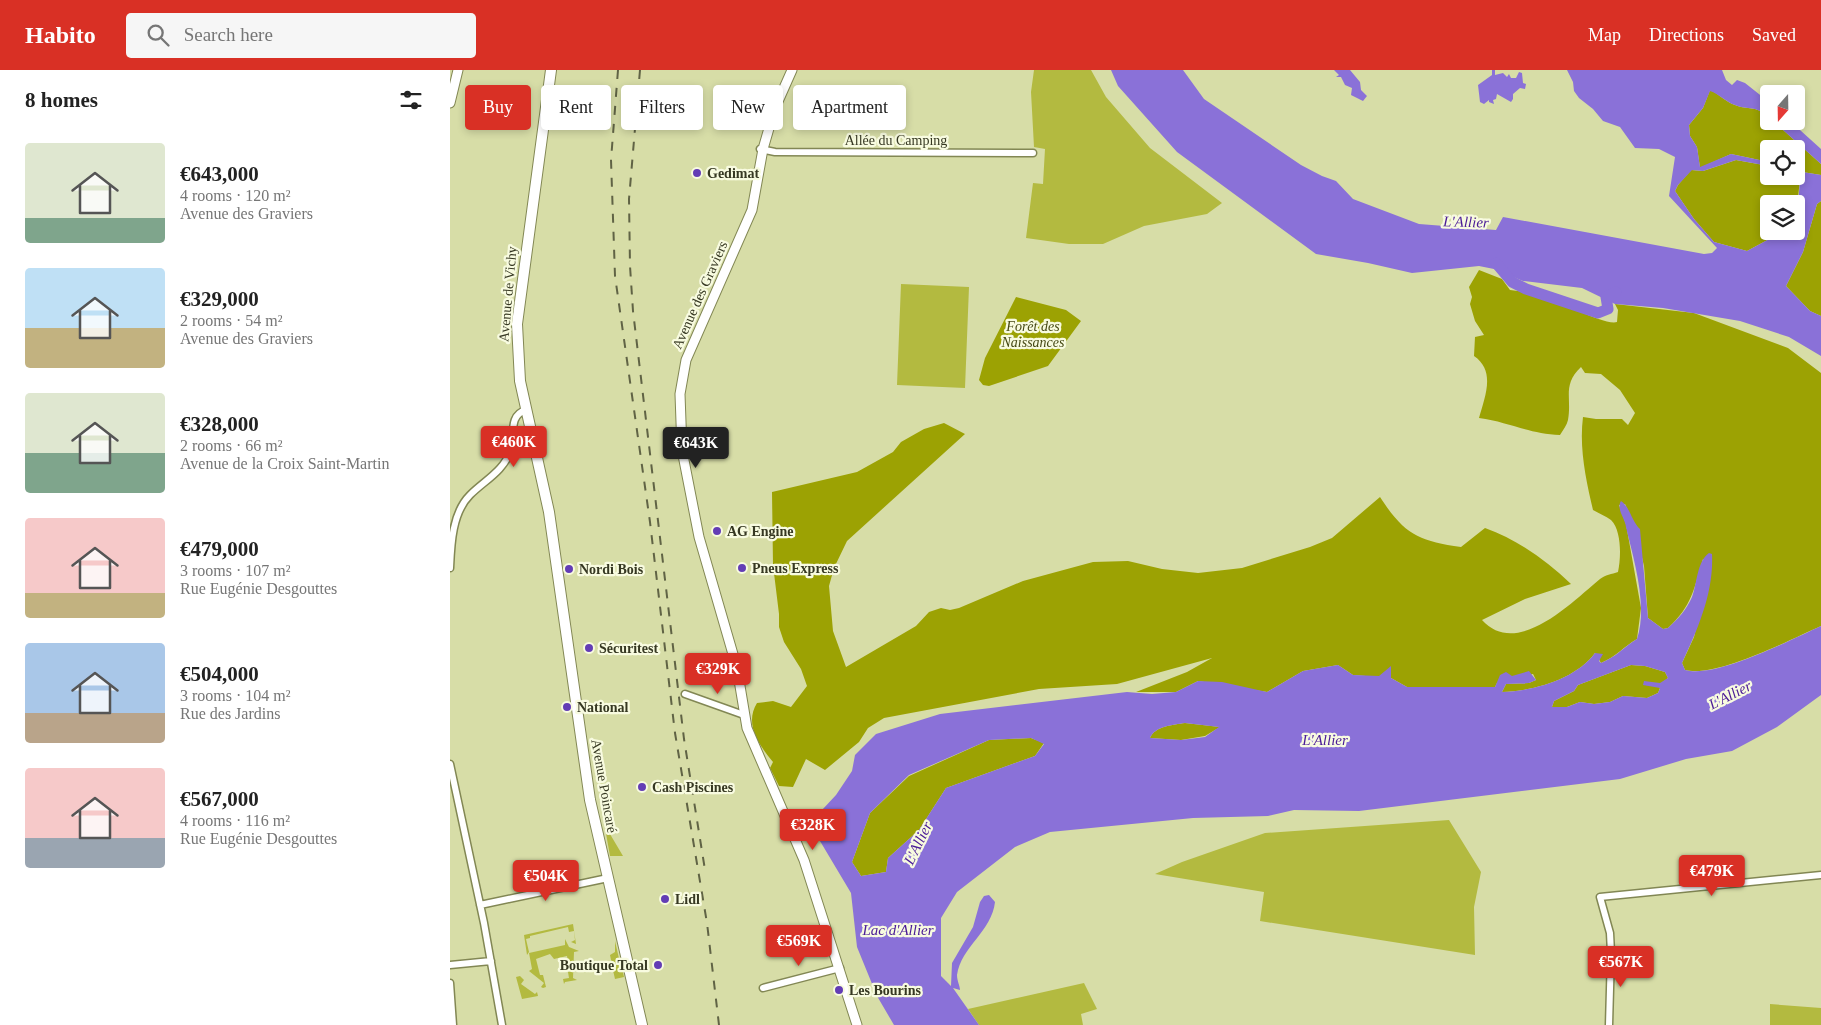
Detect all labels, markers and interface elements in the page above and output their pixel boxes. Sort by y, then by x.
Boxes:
search box [126,13,476,58]
icon: search [144,21,172,49]
text: Habito [25,22,96,48]
text: Search here [184,24,273,45]
text: Map [1588,25,1621,45]
text: Directions [1649,25,1724,45]
text: Saved [1752,25,1796,45]
chip: Buy [465,85,531,130]
chip: Rent [541,85,611,130]
chip: Filters [621,85,703,130]
chip: New [713,85,783,130]
chip: Apartment [793,85,906,130]
north arrow [1760,85,1805,130]
map controls [1760,85,1805,240]
icon: filters [397,86,425,114]
text: 8 homes [25,88,98,112]
street label: Allée du Camping [845,133,947,148]
button: locate [1760,140,1805,185]
text: €643,000 [180,162,259,186]
icon: home [65,163,125,223]
place label: Gedimat [707,166,759,181]
marker: Gedimat [691,167,703,179]
text: 4 rooms · 120 m² [180,187,291,204]
button: layers [1760,195,1805,240]
text: Avenue des Graviers [180,205,313,222]
water label: L'Allier [1442,213,1489,231]
street label: Avenue des Graviers [669,239,731,351]
street label: Avenue de Vichy [496,246,520,342]
text: €329,000 [180,287,259,311]
icon: home [65,288,125,348]
text: 2 rooms · 54 m² [180,312,283,329]
park label: Forêt des Naissances [1001,319,1065,350]
text: Avenue des Graviers [180,330,313,347]
text: €328,000 [180,412,259,436]
icon: home [65,413,125,473]
pin: €460K [479,426,549,468]
pin: €643K [661,426,731,469]
text: €460K [492,433,536,450]
text: €643K [674,434,718,451]
text: 2 rooms · 66 m² [180,437,283,454]
text: Avenue de la Croix Saint-Martin [180,455,389,472]
place label: AG Engine [727,524,794,539]
marker: AG Engine [711,525,723,537]
text: €479,000 [180,537,259,561]
icon: home [65,538,125,598]
place label: Pneus Express [752,561,839,576]
text: 3 rooms · 107 m² [180,562,291,579]
place label: Nordi Bois [579,562,644,577]
marker: Pneus Express [736,562,748,574]
marker: Nordi Bois [563,563,575,575]
text: Rue Eugénie Desgouttes [180,580,337,597]
place label: Sécuritest [599,641,658,656]
marker: Sécuritest [583,642,595,654]
pin: €329K [683,652,753,695]
text: €329K [696,660,740,677]
text: €504,000 [180,662,259,686]
icon: home [65,663,125,723]
water label: L'Allier [1705,677,1754,713]
text: 3 rooms · 104 m² [180,687,291,704]
place label: National [577,700,628,715]
marker: National [561,701,573,713]
text: Rue des Jardins [180,705,280,722]
water label: L'Allier [1301,732,1348,748]
street label: Avenue Poincaré [588,738,620,834]
place label: Cash Piscines [652,780,734,795]
marker: Cash Piscines [636,781,648,793]
text: €567,000 [180,787,259,811]
icon: home [65,788,125,848]
pin: €328K [778,808,848,851]
text: 4 rooms · 116 m² [180,812,290,829]
text: €328K [791,816,835,833]
water label: L'Allier [900,819,935,868]
text: Rue Eugénie Desgouttes [180,830,337,847]
pin: €479K [1677,854,1747,897]
pin: €504K [511,860,581,902]
text: €479K [1690,862,1734,879]
text: €504K [524,867,568,884]
place label: Lidl [675,892,700,907]
marker: Lidl [659,893,671,905]
water label: Lac d'Allier [861,922,934,938]
pin: €569K [764,924,834,967]
text: €569K [777,932,821,949]
pin: €567K [1586,946,1656,988]
text: €567K [1599,953,1643,970]
place label: Boutique Total [560,958,648,973]
marker: Boutique Total [652,959,664,971]
place label: Les Bourins [849,983,922,998]
marker: Les Bourins [833,984,845,996]

